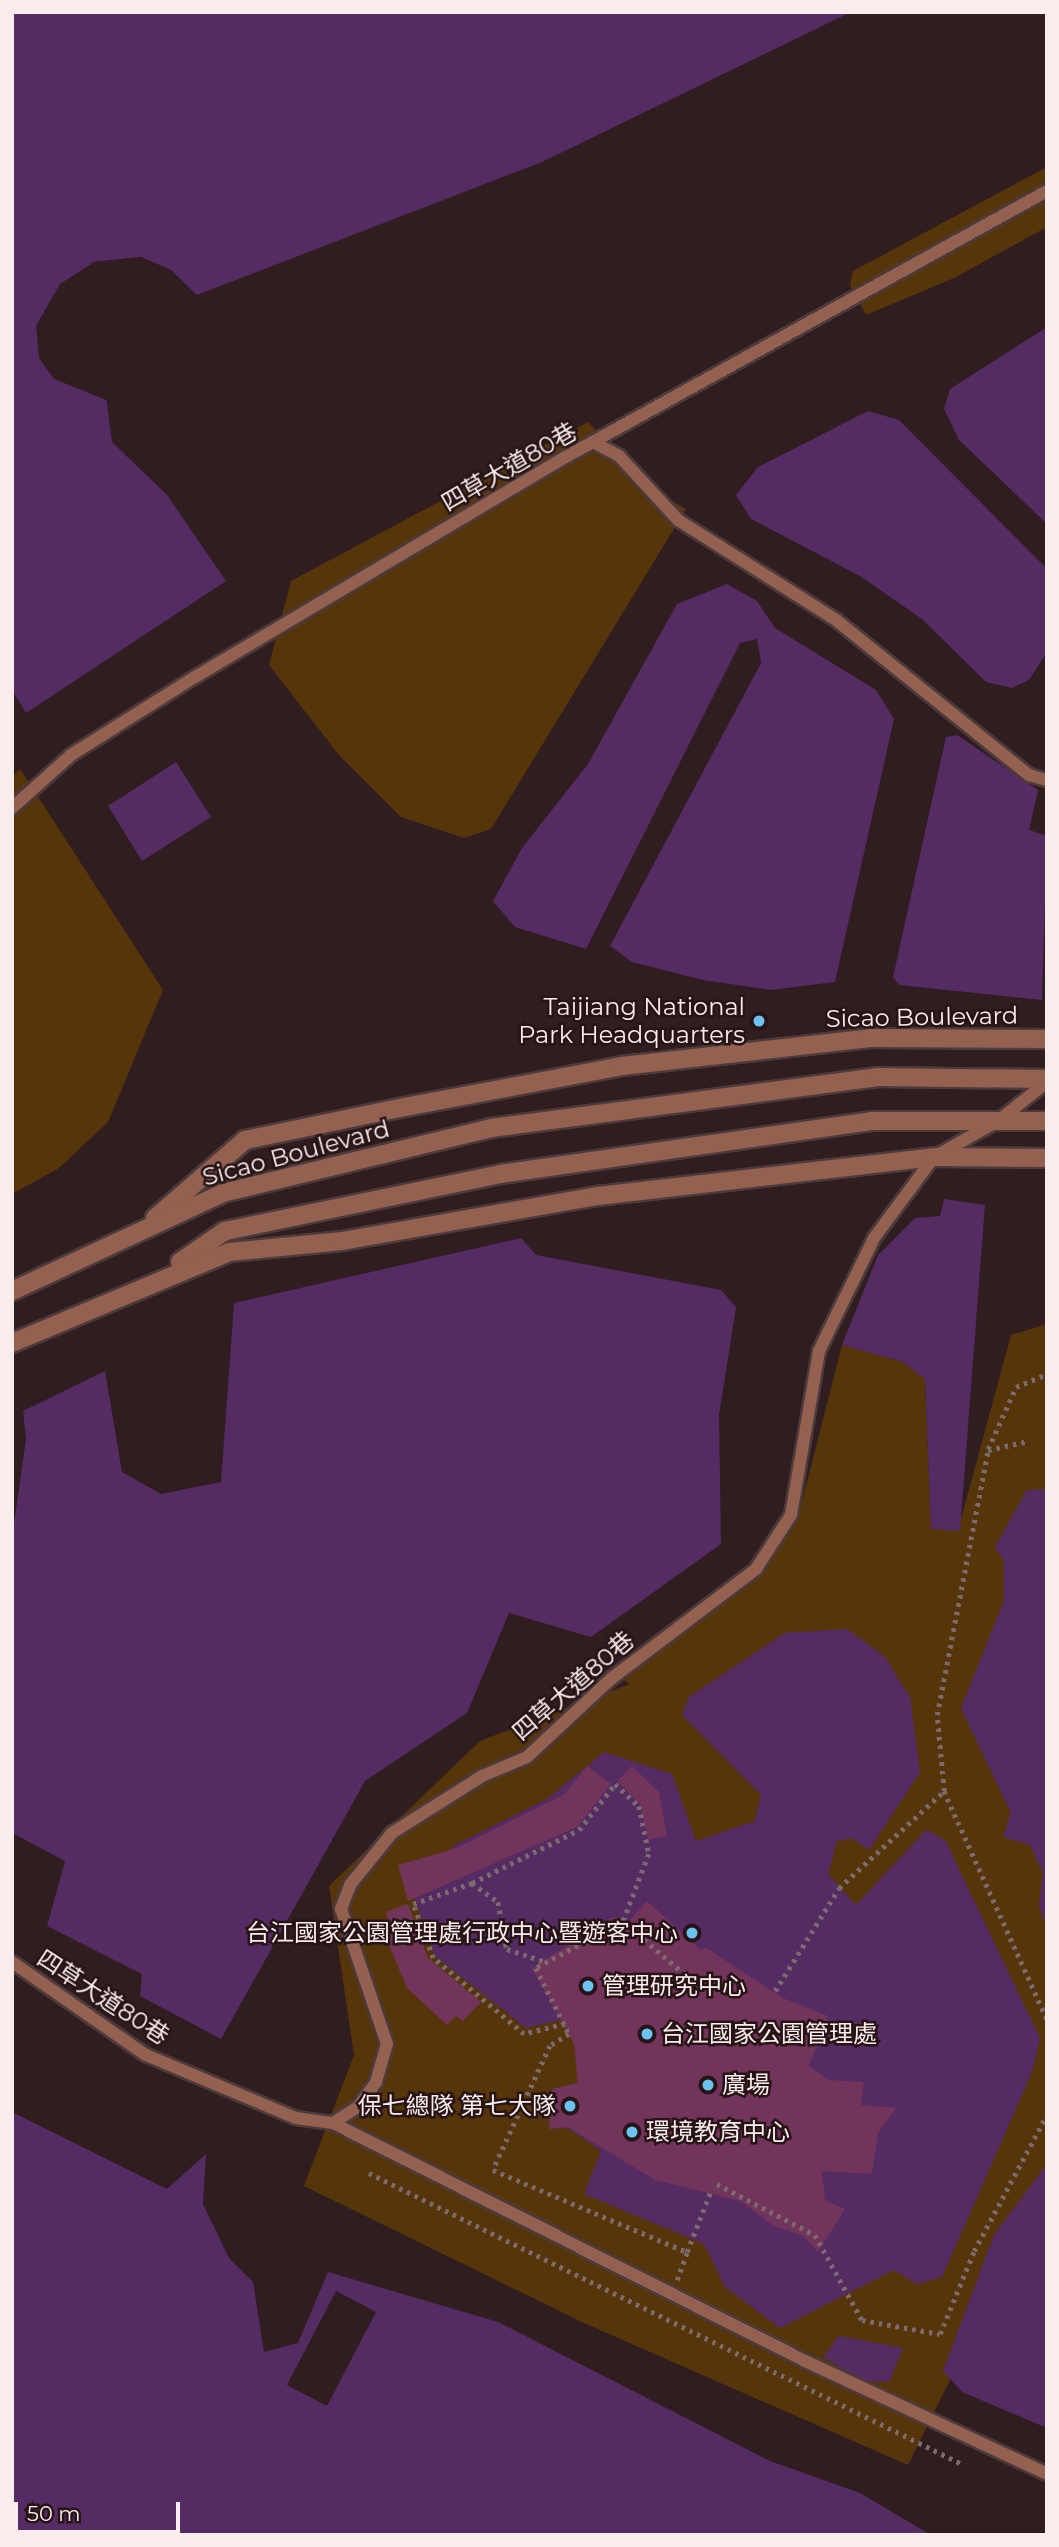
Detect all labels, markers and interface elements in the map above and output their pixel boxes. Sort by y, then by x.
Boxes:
street label: 四草大道80巷 [436,417,582,517]
place label: Taijiang National Park Headquarters [518,993,745,1049]
street label: Sicao Boulevard [826,1001,1018,1033]
marker: Taijiang National Park Headquarters [751,1013,767,1029]
street label: Sicao Boulevard [199,1114,393,1192]
street label: 四草大道80巷 [506,1626,640,1746]
place label: 台江國家公園管理處行政中心暨遊客中心 [246,1919,678,1947]
marker: 台江國家公園管理處行政中心暨遊客中心 [684,1925,700,1941]
street label: 四草大道80巷 [32,1944,174,2050]
place label: 管理研究中心 [602,1972,746,2000]
marker: 管理研究中心 [580,1978,596,1994]
place label: 台江國家公園管理處 [661,2020,877,2048]
marker: 台江國家公園管理處 [639,2026,655,2042]
place label: 廣場 [722,2071,770,2099]
marker: 廣場 [700,2077,716,2093]
place label: 保七總隊 第七大隊 [358,2092,556,2120]
marker: 保七總隊 第七大隊 [562,2098,578,2114]
place label: 環境教育中心 [646,2118,790,2146]
marker: 環境教育中心 [624,2124,640,2140]
scale bar [18,2488,184,2532]
text: 50 m [27,2501,81,2526]

